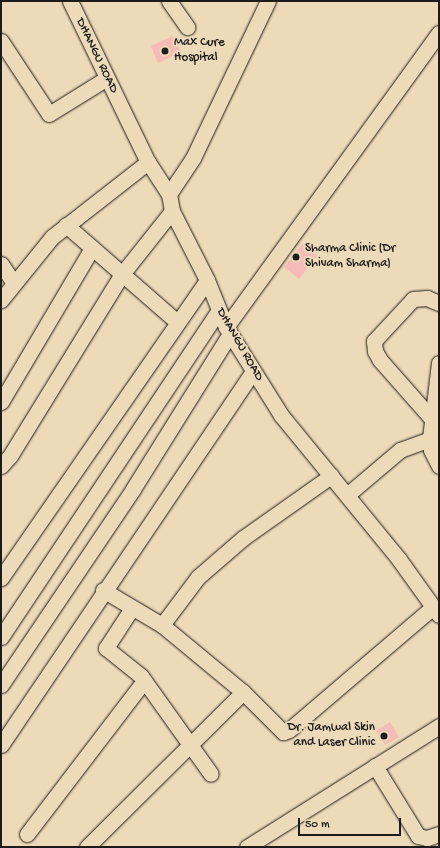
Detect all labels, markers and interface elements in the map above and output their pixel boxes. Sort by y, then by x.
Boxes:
street label: DHANGU ROAD [71,16,121,96]
place label: Max Cure Hospital [174,36,225,67]
marker: Max Cure Hospital [159,45,171,57]
place label: Sharma Clinic (Dr Shivam Sharma) [305,242,395,273]
marker: Sharma Clinic (Dr Shivam Sharma) [290,251,302,263]
street label: DHANGU ROAD [212,306,266,384]
place label: Dr. Jamwal Skin and Laser Clinic [287,721,375,752]
marker: Dr. Jamwal Skin and Laser Clinic [378,730,390,742]
scale bar [300,810,403,836]
text: 50 m [305,818,330,832]

